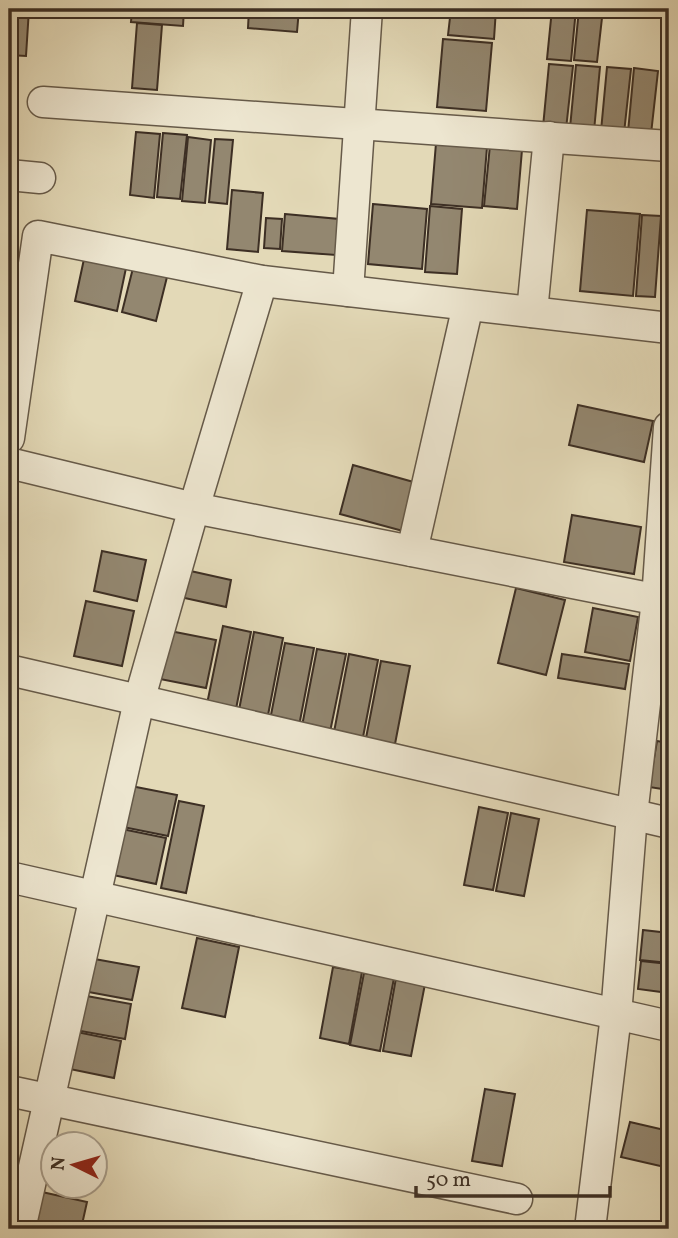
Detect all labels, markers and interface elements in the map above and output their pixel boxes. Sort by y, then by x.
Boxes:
north arrow [38,1130,108,1200]
scale bar [416,1154,610,1198]
text: N [46,1155,73,1172]
text: 50 m [426,1166,471,1195]

